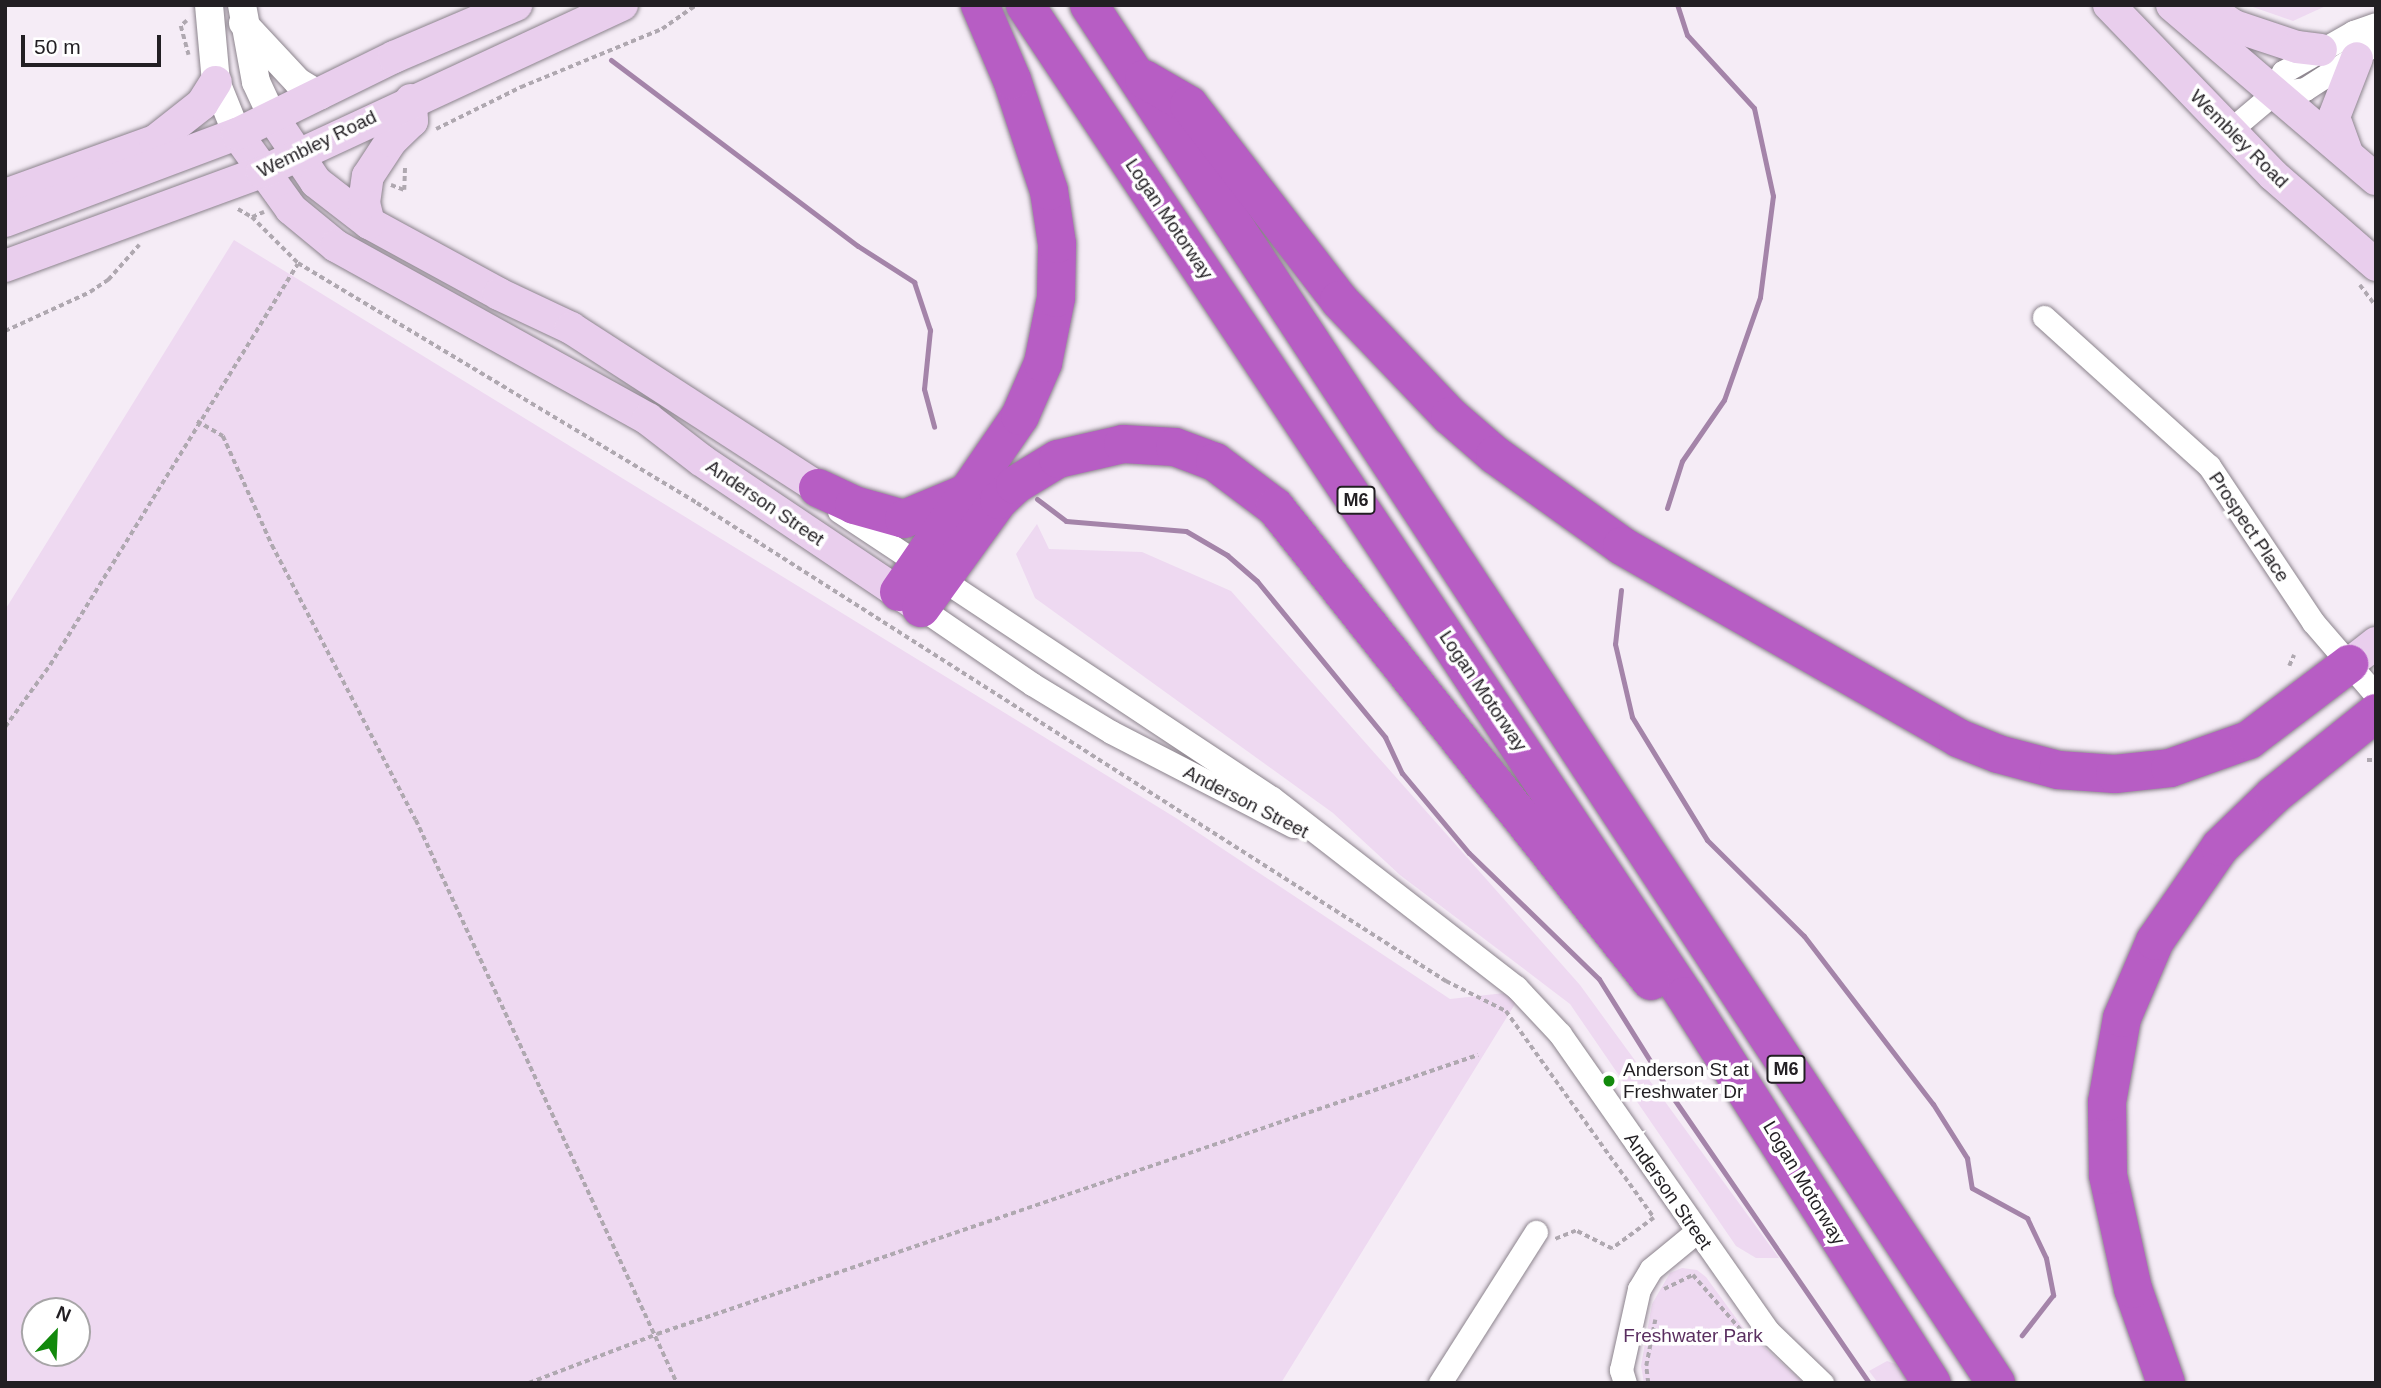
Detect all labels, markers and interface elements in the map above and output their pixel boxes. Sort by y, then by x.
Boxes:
scale bar [24,21,164,65]
text: 50 m [34,35,81,58]
street label: Wembley Road [2185,85,2293,193]
street label: Wembley Road [254,105,380,183]
street label: Logan Motorway [1120,154,1218,284]
street label: Anderson Street [702,455,828,551]
street label: Prospect Place [2204,468,2294,586]
road number: M6 [1335,486,1377,514]
street label: Logan Motorway [1434,626,1532,756]
street label: Anderson Street [1180,761,1312,843]
road number: M6 [1765,1054,1807,1084]
place label: Anderson St at Freshwater Dr [1623,1059,1749,1103]
marker: Anderson St at Freshwater Dr [1601,1073,1617,1089]
street label: Logan Motorway [1758,1117,1850,1249]
street label: Anderson Street [1619,1128,1717,1254]
north arrow [21,1297,91,1367]
text: N [53,1302,74,1326]
park label: Freshwater Park [1623,1325,1763,1347]

